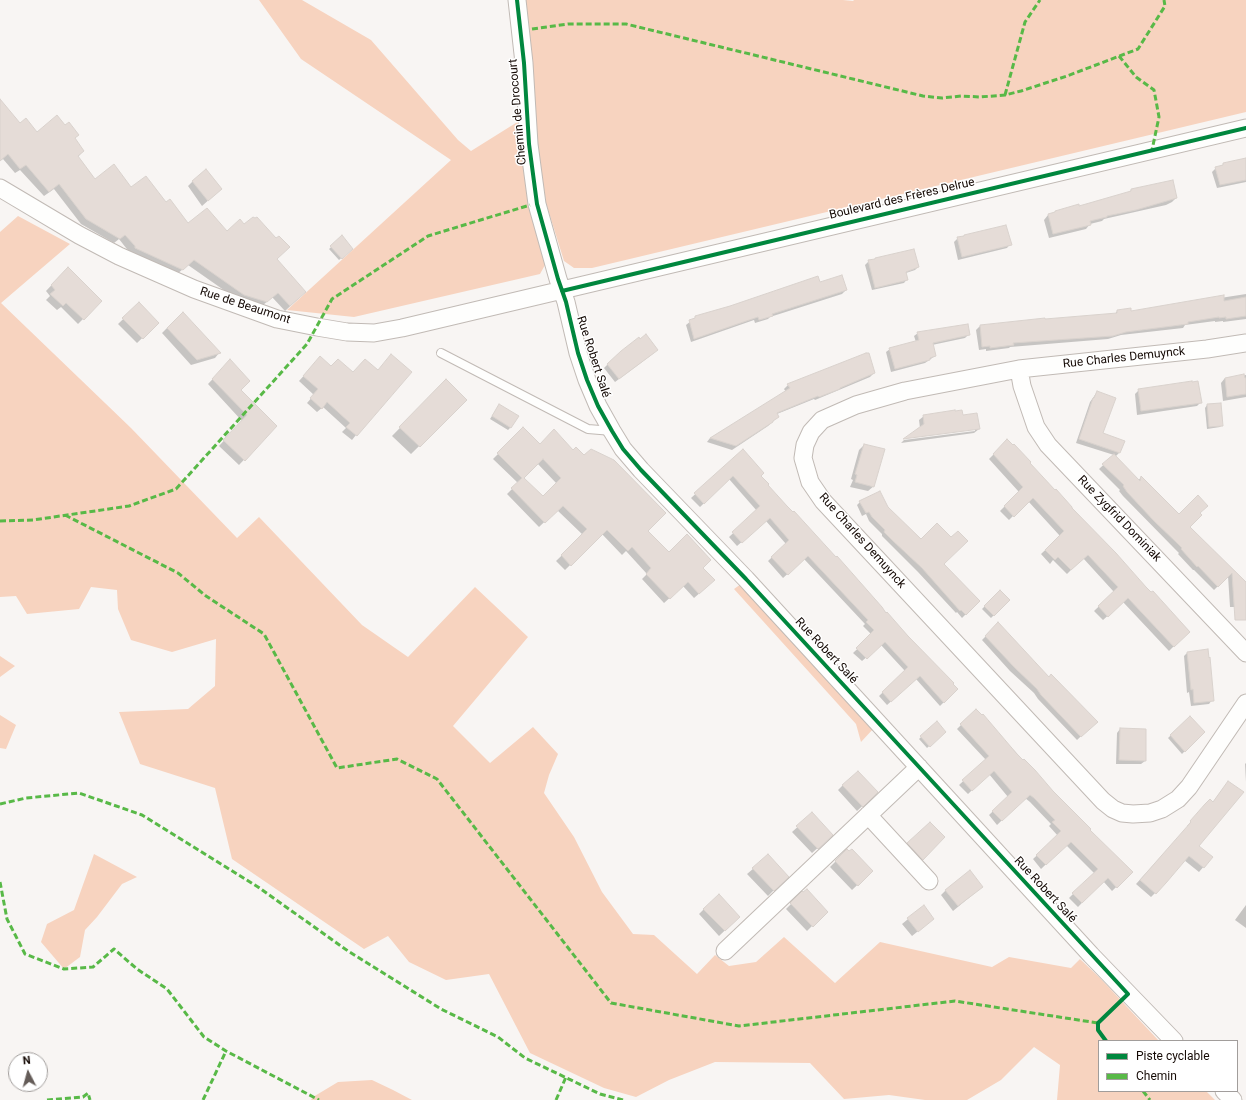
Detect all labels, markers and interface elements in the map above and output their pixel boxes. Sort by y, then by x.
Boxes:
street label: Chemin de Drocourt [506,58,530,166]
street label: Boulevard des Frères Delrue [828,175,976,223]
street label: Rue de Beaumont [198,285,292,327]
street label: Rue Robert Salé [573,314,613,400]
street label: Rue Charles Demuynck [1062,344,1186,372]
street label: Rue Zygfrid Dominiak [1074,473,1164,565]
street label: Rue Charles Demuynck [816,491,908,591]
street label: Rue Robert Salé [792,615,860,687]
street label: Rue Robert Salé [1011,854,1079,926]
legend [1098,1040,1238,1092]
text: Piste cyclable [1136,1049,1210,1063]
north arrow [8,1052,48,1092]
text: N [22,1054,31,1067]
text: Chemin [1136,1069,1177,1083]

